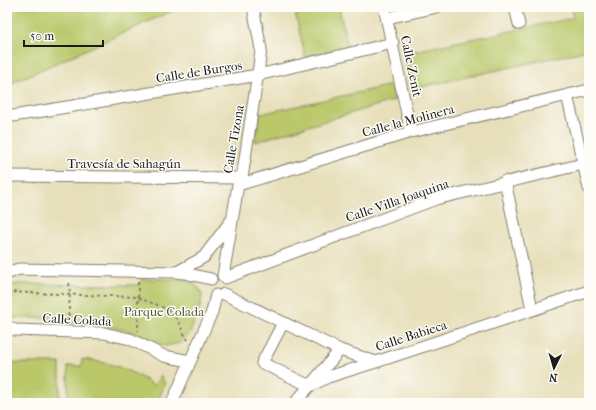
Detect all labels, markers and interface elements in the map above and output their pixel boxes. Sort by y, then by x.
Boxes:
scale bar [24,22,103,48]
text: 50 m [30,29,54,43]
street label: Calle Zenit [398,34,425,98]
street label: Calle de Burgos [155,57,243,86]
street label: Calle la Molinera [361,101,457,140]
street label: Calle Tizona [220,103,247,174]
street label: Travesía de Sahagún [67,156,181,171]
street label: Calle Villa Joaquina [344,175,452,225]
park label: Parque Colada [124,304,205,319]
street label: Calle Colada [42,310,113,329]
street label: Calle Babieca [374,317,450,354]
north arrow [534,348,574,388]
text: N [548,371,558,384]

